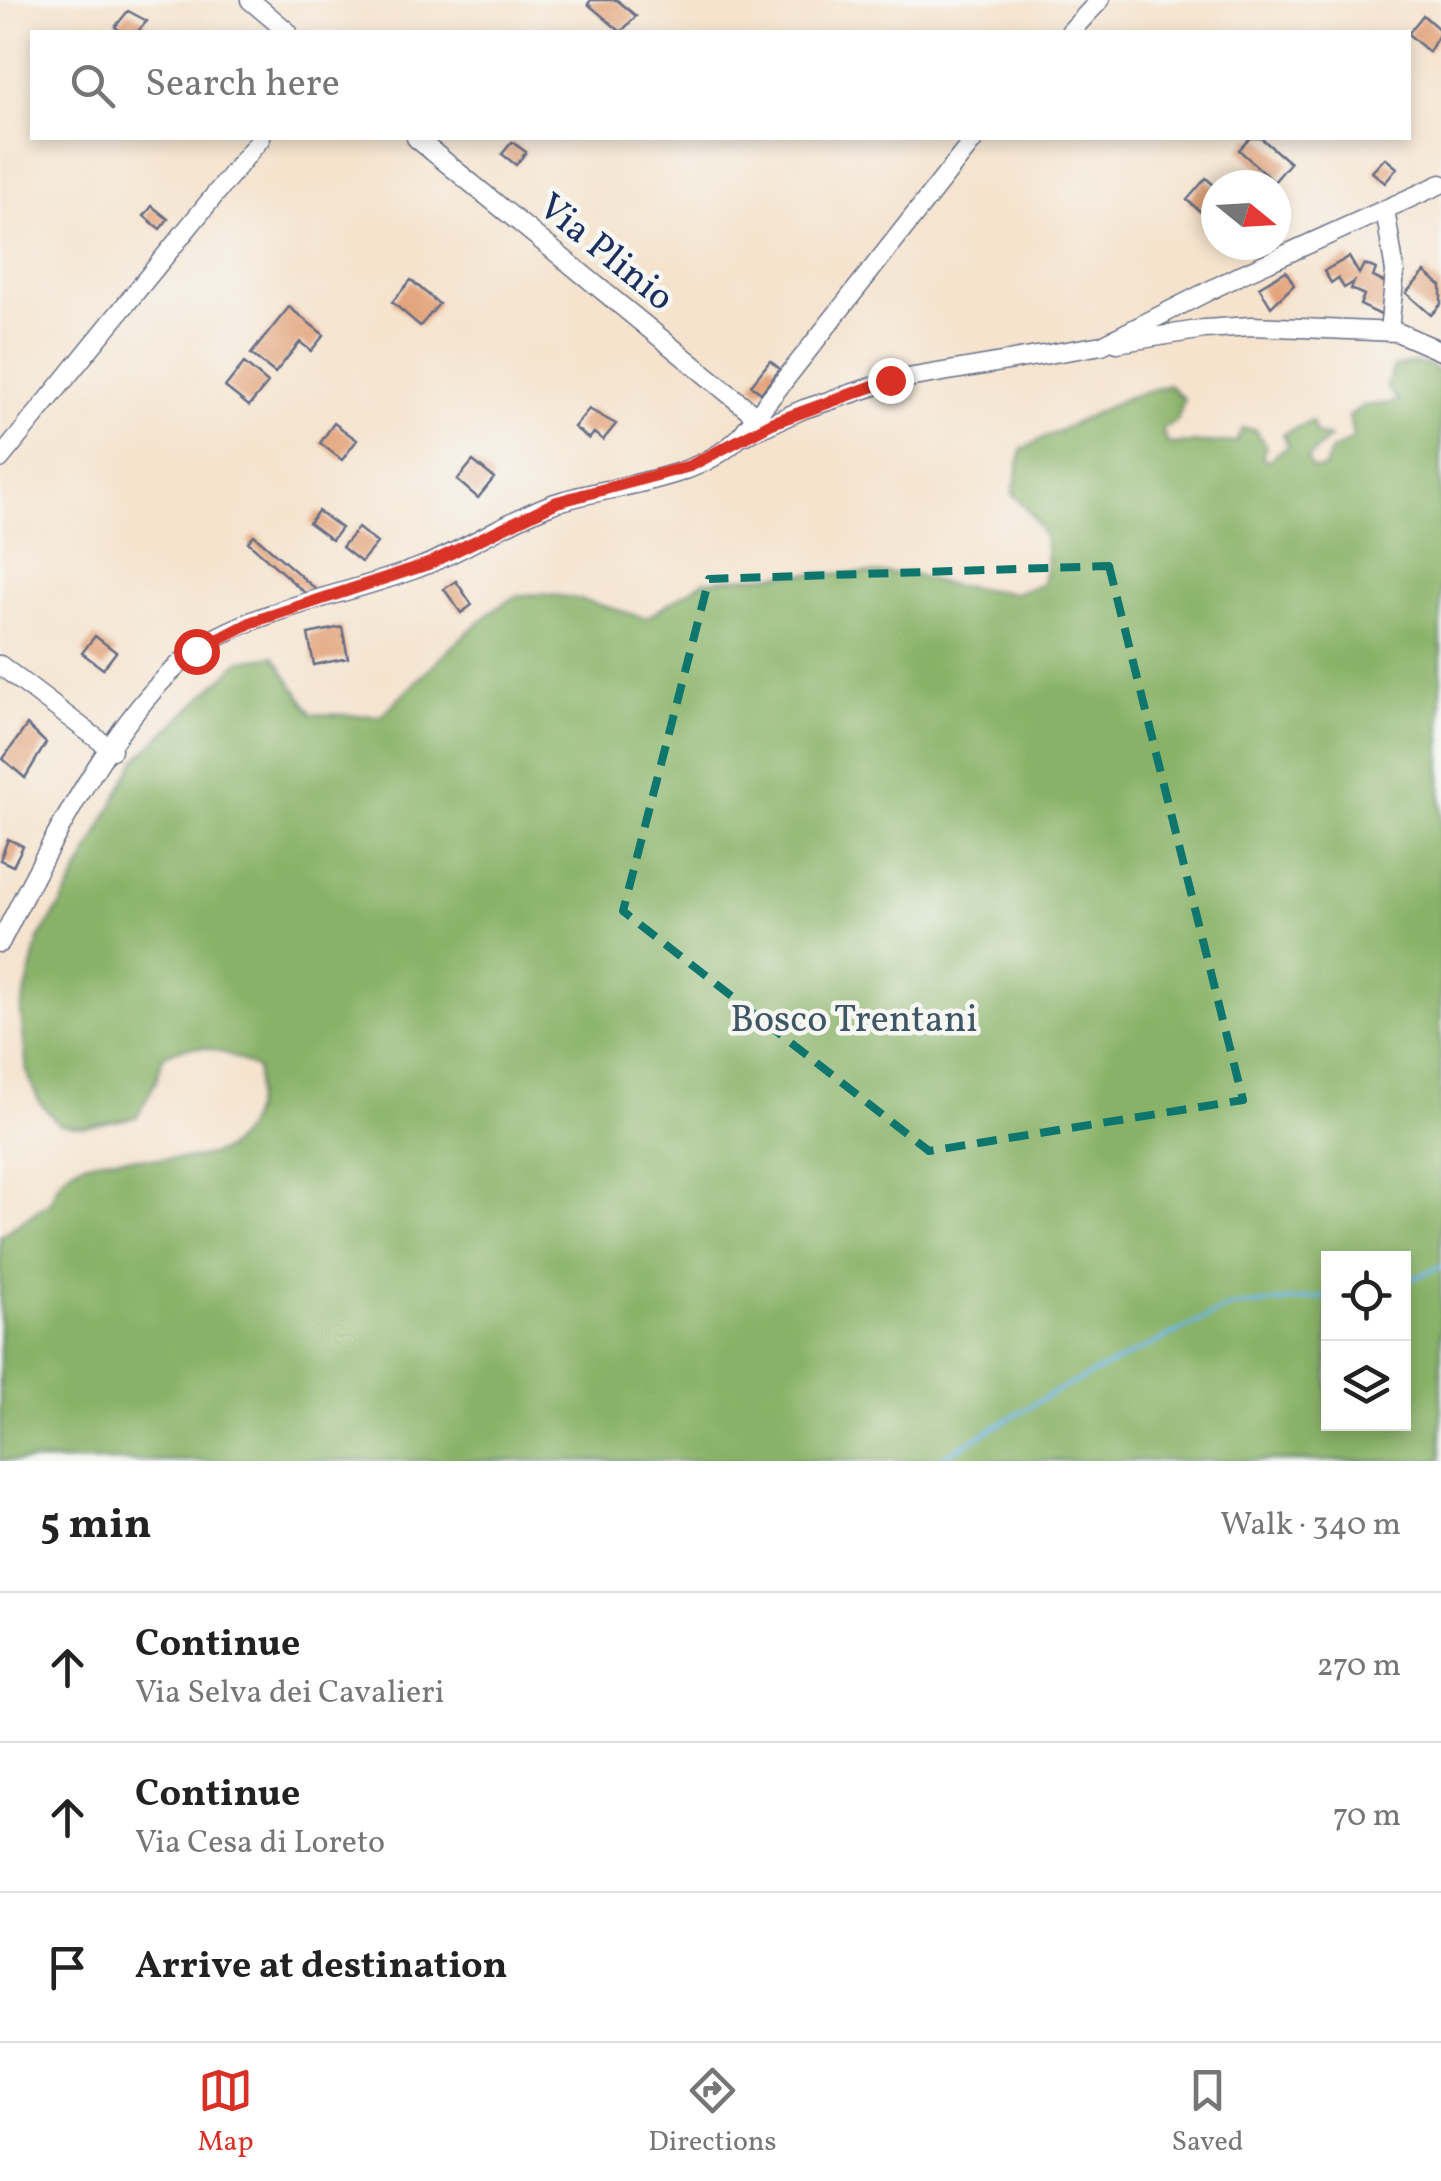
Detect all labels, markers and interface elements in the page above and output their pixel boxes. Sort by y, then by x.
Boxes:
search box [30,30,1411,140]
icon: search [65,58,120,113]
text: Search here [145,59,340,112]
north arrow [1201,170,1291,260]
street label: Via Plinio [525,182,684,325]
route end [868,358,914,404]
route start [174,629,220,675]
park label: Bosco Trentani [730,995,978,1048]
map controls [1321,1251,1411,1431]
button: locate [1321,1251,1411,1341]
button: layers [1321,1341,1411,1431]
text: 5 min [40,1497,152,1556]
text: Walk · 340 m [1220,1504,1401,1548]
text: Continue [135,1619,300,1672]
icon: ahead [40,1640,95,1695]
text: 270 m [1316,1645,1401,1689]
text: Via Selva dei Cavalieri [135,1672,444,1716]
text: Continue [135,1769,300,1822]
icon: ahead [40,1790,95,1845]
text: 70 m [1333,1795,1401,1839]
text: Via Cesa di Loreto [135,1822,385,1866]
icon: arrive [40,1940,95,1995]
text: Arrive at destination [135,1941,508,1994]
tab: Map [197,2063,253,2162]
tab: Directions [648,2063,777,2162]
tab: Saved [1171,2063,1244,2162]

